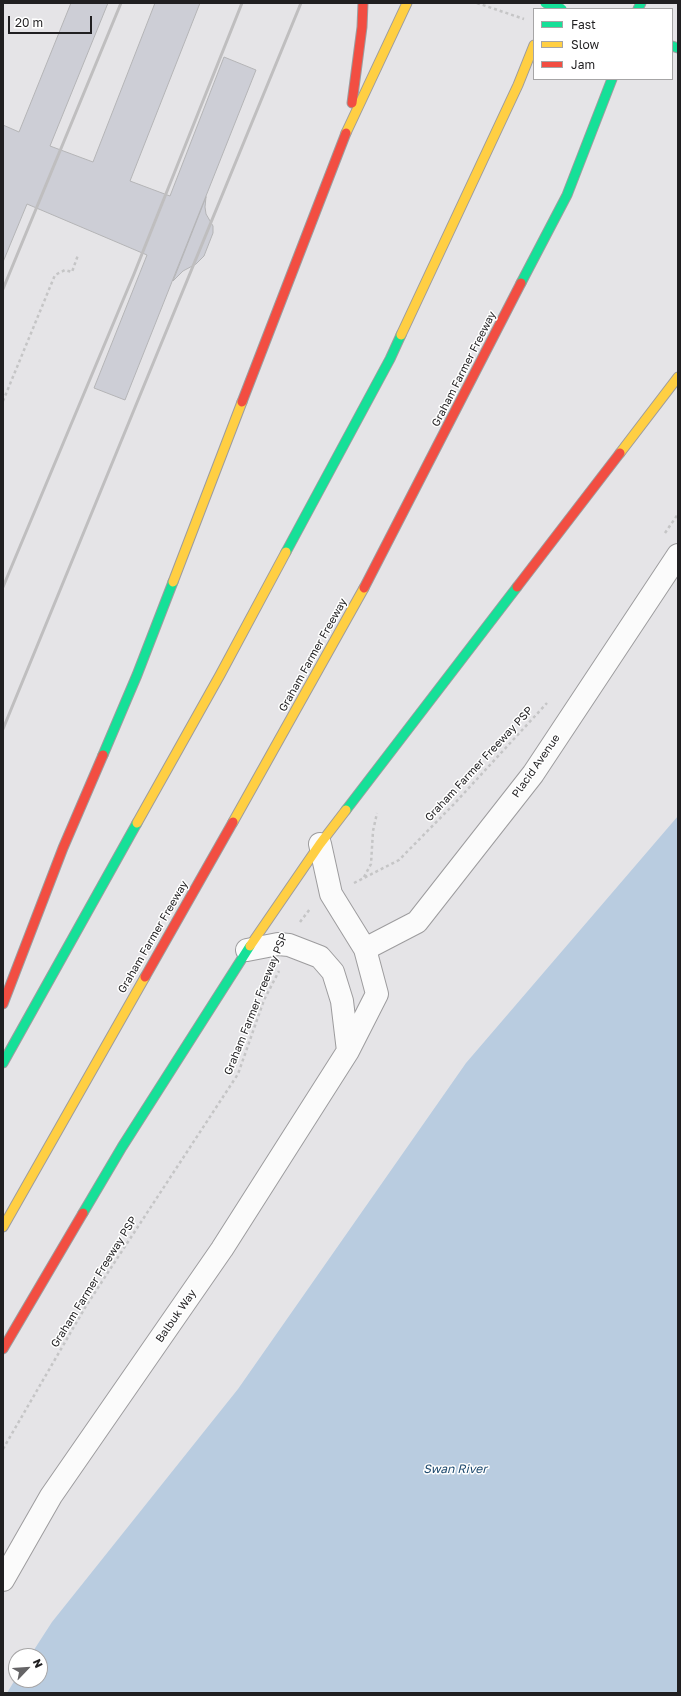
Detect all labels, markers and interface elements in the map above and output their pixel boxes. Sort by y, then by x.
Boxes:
scale bar [10,8,94,34]
legend [533,8,673,80]
text: 20 m [15,15,43,30]
text: Fast [571,17,596,32]
text: Slow [571,37,599,52]
text: Jam [571,57,595,72]
street label: Graham Farmer Freeway [429,309,499,429]
street label: Graham Farmer Freeway [276,596,350,714]
street label: Graham Farmer Freeway PSP [422,704,536,824]
street label: Placid Avenue [509,732,563,800]
street label: Graham Farmer Freeway [115,878,191,996]
street label: Graham Farmer Freeway PSP [221,931,291,1077]
street label: Graham Farmer Freeway PSP [48,1214,140,1350]
street label: Balbuk Way [153,1287,199,1345]
water label: Swan River [423,1462,487,1476]
north arrow [8,1648,48,1688]
text: N [31,1657,46,1670]

